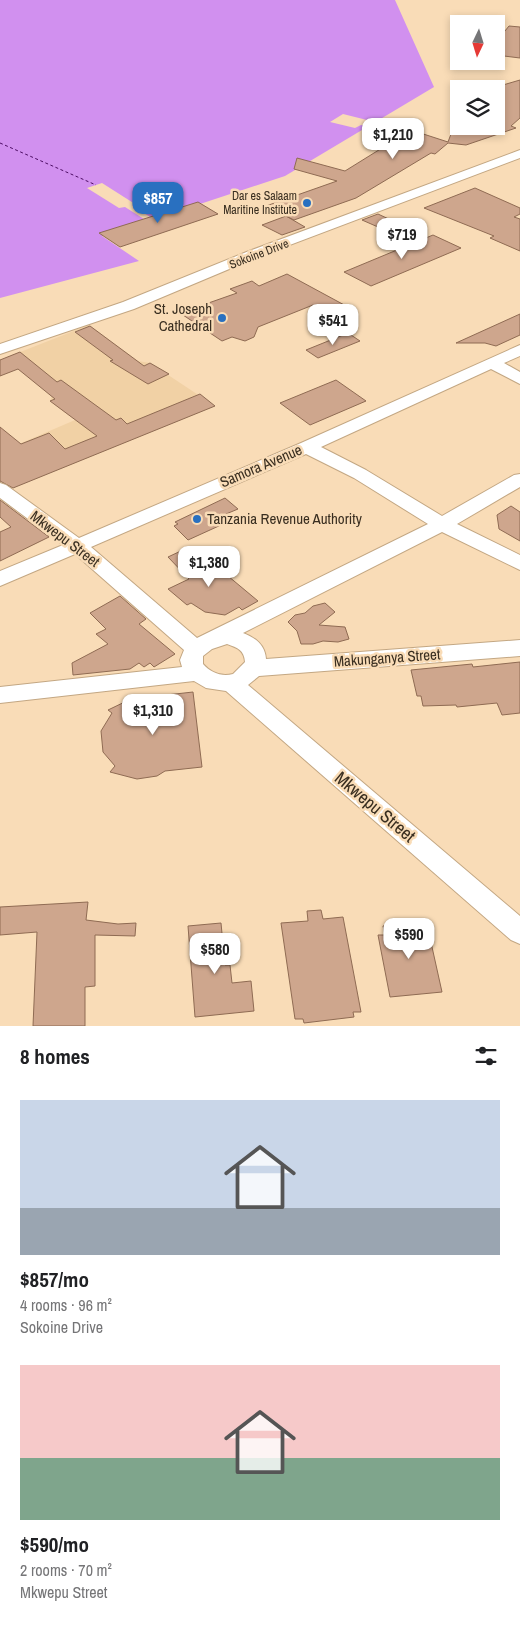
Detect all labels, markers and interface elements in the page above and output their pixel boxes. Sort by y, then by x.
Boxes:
north arrow [450,15,505,70]
map controls [450,15,505,135]
button: layers [450,80,505,135]
pin: $1,210 [352,118,434,160]
text: $1,210 [373,123,413,145]
pin: $857 [128,182,188,224]
text: $857 [143,187,173,209]
place label: Dar es Salaam Maritine Institute [223,188,297,218]
marker: Dar es Salaam Maritine Institute [301,197,313,209]
pin: $719 [372,218,432,260]
text: $719 [387,223,417,245]
street label: Sokoine Drive [227,235,291,273]
place label: St. Joseph Cathedral [154,298,212,336]
pin: $541 [303,304,363,346]
text: $541 [318,309,348,331]
marker: St. Joseph Cathedral [216,312,228,324]
street label: Samora Avenue [217,439,305,492]
street label: Mkwepu Street [26,506,105,572]
place label: Tanzania Revenue Authority [207,508,363,529]
marker: Tanzania Revenue Authority [191,513,203,525]
pin: $1,380 [168,546,250,588]
text: $1,380 [189,551,229,573]
street label: Makunganya Street [333,643,441,672]
pin: $1,310 [112,694,194,736]
text: $1,310 [133,699,173,721]
street label: Mkwepu Street [330,765,421,848]
pin: $590 [379,918,439,960]
text: $590 [394,923,424,945]
pin: $580 [185,932,245,975]
text: $580 [200,938,230,960]
text: 8 homes [20,1042,90,1071]
icon: filters [472,1042,500,1070]
icon: home [215,1132,305,1222]
text: $857/mo [20,1265,89,1294]
text: 4 rooms · 96 m² [20,1294,112,1316]
text: Sokoine Drive [20,1316,103,1338]
icon: home [215,1397,305,1487]
text: $590/mo [20,1530,89,1559]
text: 2 rooms · 70 m² [20,1559,112,1581]
text: Mkwepu Street [20,1581,108,1603]

